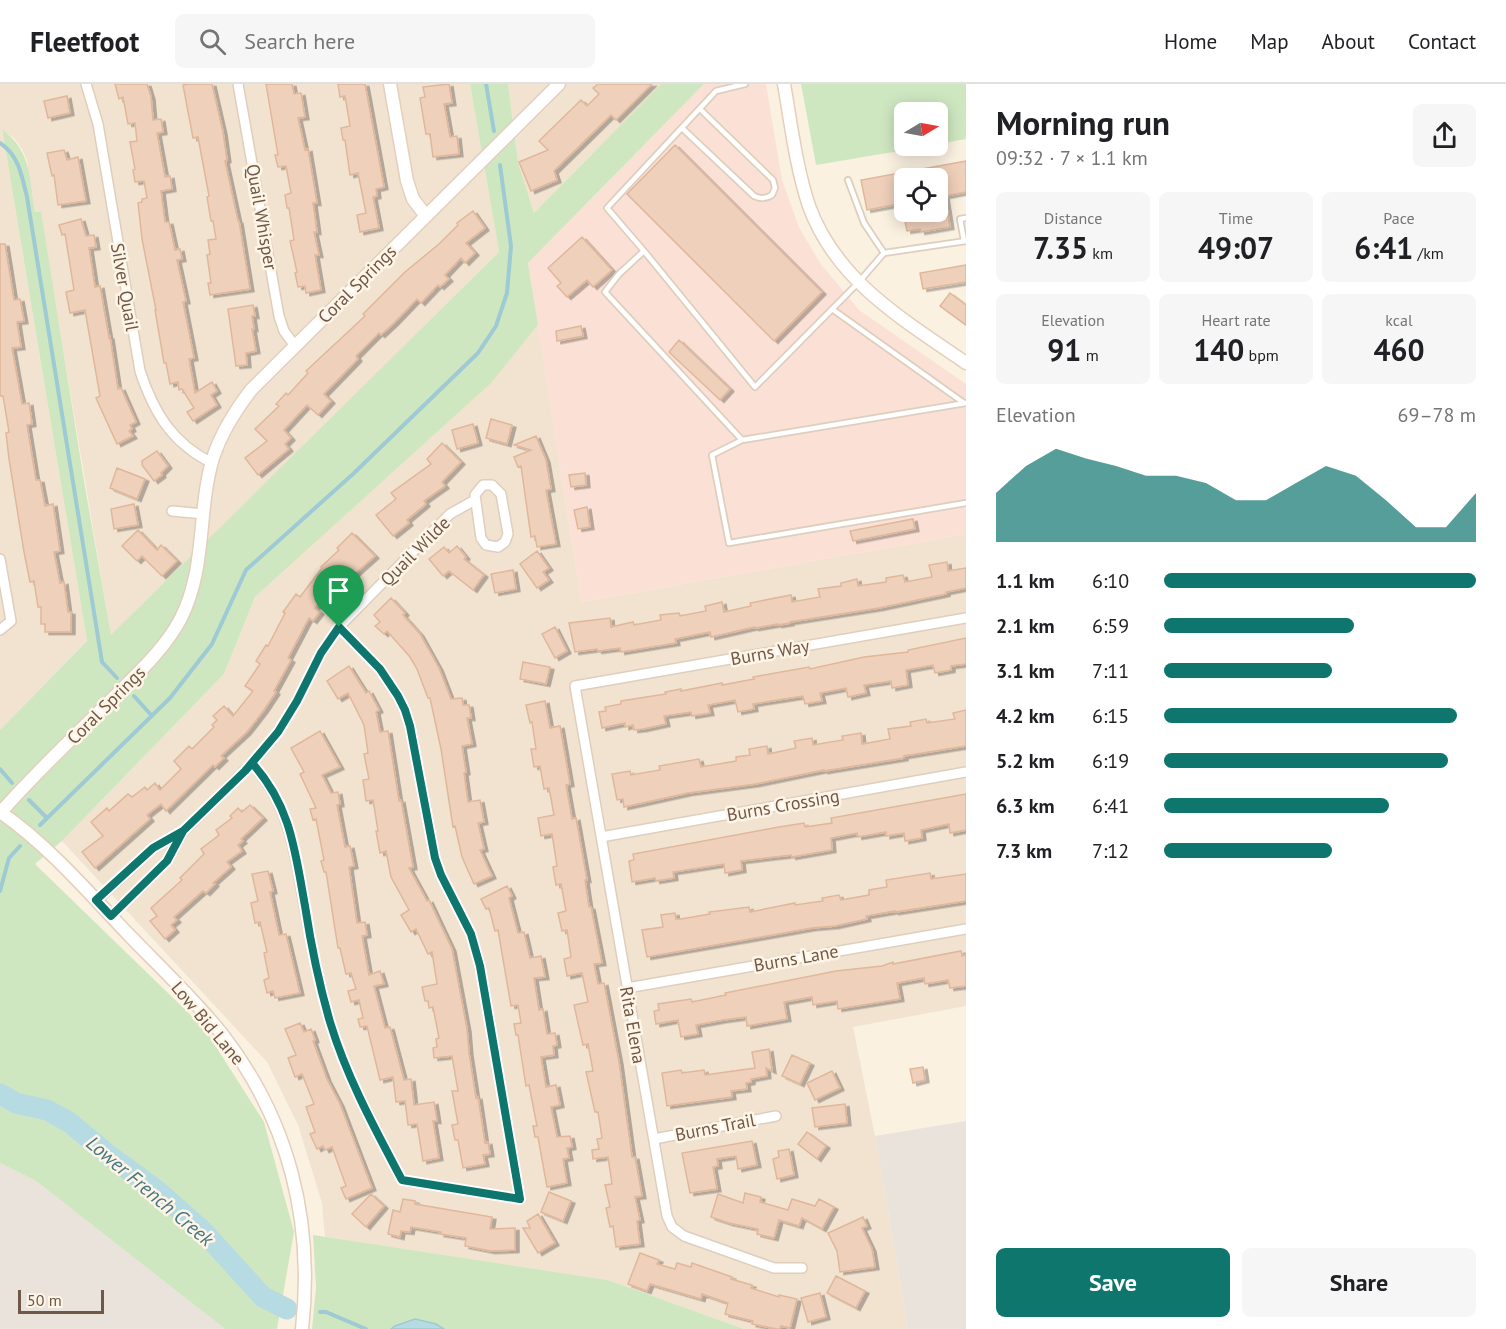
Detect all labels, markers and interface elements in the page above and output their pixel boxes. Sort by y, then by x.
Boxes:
search box [175,14,595,68]
text: Fleetfoot [30,23,139,60]
icon: search [196,25,229,58]
text: Search here [244,27,355,55]
text: Home [1164,28,1217,55]
text: Map [1250,28,1289,55]
text: About [1322,28,1375,55]
text: Contact [1408,28,1476,55]
text: Morning run [996,101,1170,144]
north arrow [894,102,948,156]
map controls [894,102,948,222]
button: share [1413,104,1476,167]
text: 09:32 · 7 × 1.1 km [996,145,1148,171]
street label: Quail Whisper [241,162,283,272]
button: locate [894,168,948,222]
text: Distance [1044,208,1102,228]
text: Time [1219,208,1253,228]
text: Pace [1383,208,1415,228]
text: 7.35 [1033,228,1088,267]
text: 49:07 [1198,228,1274,267]
text: 6:41 [1354,228,1413,267]
street label: Coral Springs [313,240,401,328]
street label: Silver Quail [106,241,144,334]
text: km [1088,243,1113,263]
text: /km [1413,243,1444,263]
text: Elevation [1041,310,1105,330]
text: Heart rate [1201,310,1271,330]
text: kcal [1385,310,1413,330]
text: 91 [1047,330,1081,369]
text: 140 [1193,330,1244,369]
text: 460 [1373,330,1425,369]
text: m [1081,345,1099,365]
text: bpm [1244,345,1279,365]
text: Elevation [996,402,1076,428]
text: 69–78 m [1398,402,1476,428]
street label: Quail Wilde [375,511,455,591]
pin [313,565,364,627]
text: 1.1 km [996,568,1055,594]
text: 6:10 [1092,568,1129,594]
icon: arrive [322,574,355,607]
text: 2.1 km [996,613,1055,639]
text: 6:59 [1092,613,1129,639]
street label: Burns Way [729,634,812,670]
text: 3.1 km [996,658,1055,684]
text: 7:11 [1092,658,1129,684]
street label: Coral Springs [62,661,150,749]
text: 4.2 km [996,703,1055,729]
text: 6:15 [1092,703,1129,729]
text: 5.2 km [996,748,1055,774]
text: 6:19 [1092,748,1129,774]
street label: Burns Crossing [725,784,841,826]
text: 6.3 km [996,793,1055,819]
text: 6:41 [1092,793,1129,819]
text: 7.3 km [996,838,1052,864]
text: 7:12 [1092,838,1129,864]
street label: Burns Lane [752,939,840,977]
street label: Low Bid Lane [166,977,250,1069]
street label: Rita Elena [615,984,651,1066]
street label: Burns Trail [673,1108,758,1146]
water label: Lower French Creek [81,1130,220,1253]
button: Save [996,1248,1230,1317]
button: Share [1242,1248,1476,1317]
scale bar [18,1287,104,1314]
text: 50 m [27,1290,62,1310]

